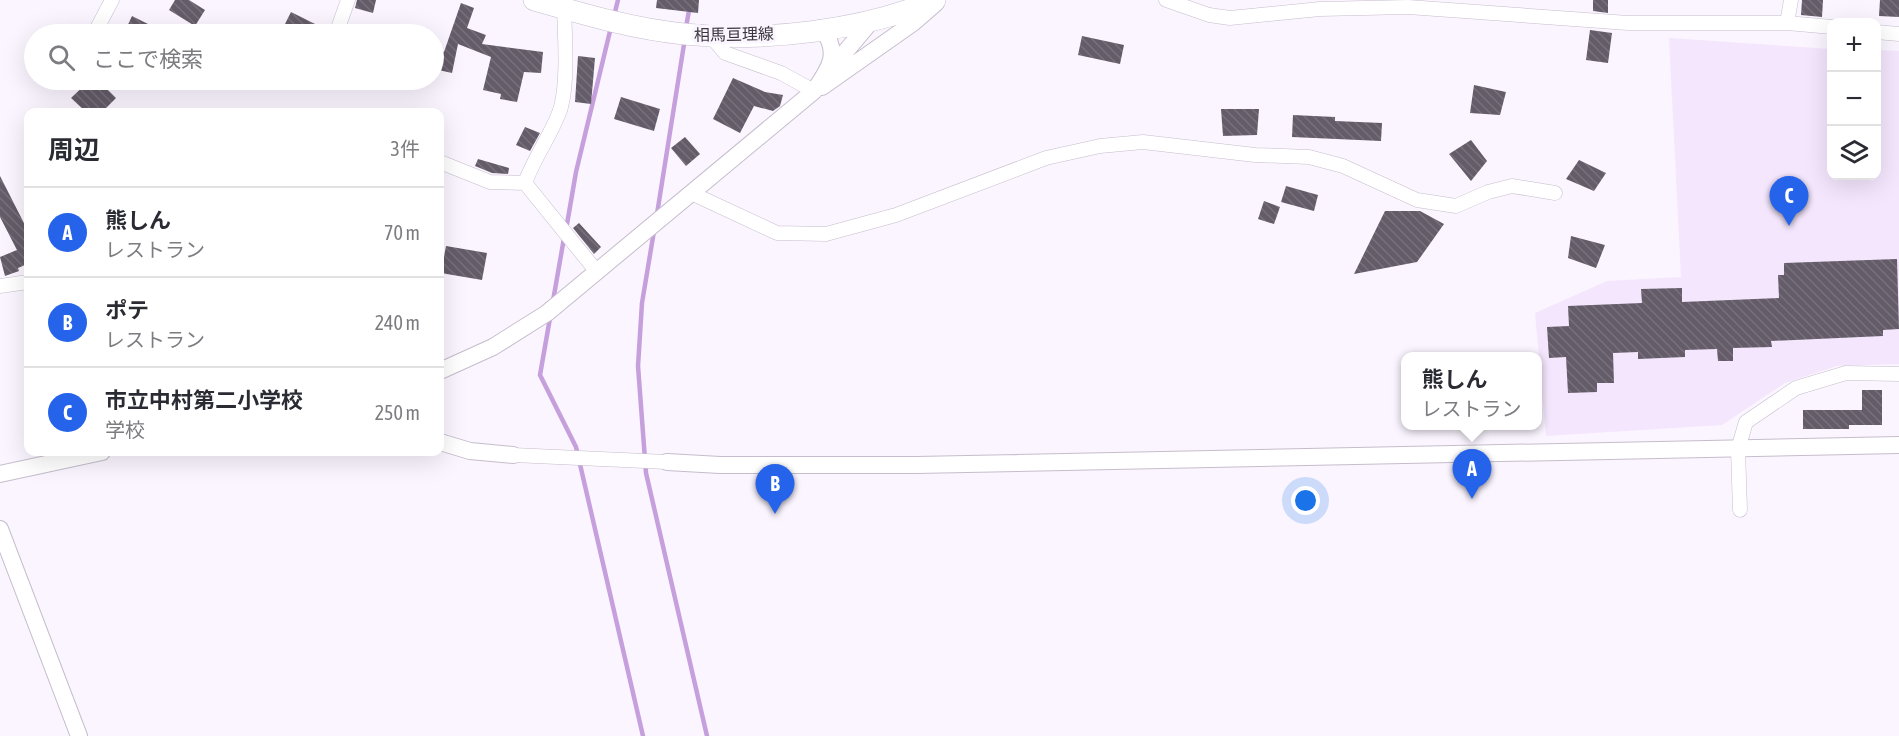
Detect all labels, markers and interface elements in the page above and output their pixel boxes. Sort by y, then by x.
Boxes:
map controls [1827,18,1881,180]
button: + [1827,18,1881,72]
search box [24,24,444,90]
street label: 相馬亘理線 [694,24,774,44]
icon: search [45,41,78,74]
text: ここで検索 [93,46,203,72]
button: − [1827,72,1881,126]
button: layers [1827,126,1881,180]
text: 周辺 [48,135,100,165]
text: 3件 [391,137,420,160]
pin: C [1770,176,1808,226]
text: 熊しん [105,207,171,233]
text: A [63,221,72,244]
text: 70 m [384,221,420,244]
text: レストラン [105,238,205,261]
text: ポテ [105,297,149,323]
text: B [63,311,72,334]
text: 240 m [375,311,420,334]
text: レストラン [105,328,205,351]
popup [1401,352,1542,430]
text: 熊しん [1422,366,1488,392]
text: 市立中村第二小学校 [105,387,303,413]
text: レストラン [1422,397,1522,420]
text: C [63,401,72,424]
text: 250 m [375,401,420,424]
text: 学校 [105,418,145,441]
pin: A [1452,450,1492,499]
pin: B [756,464,794,514]
your location [1291,486,1320,515]

